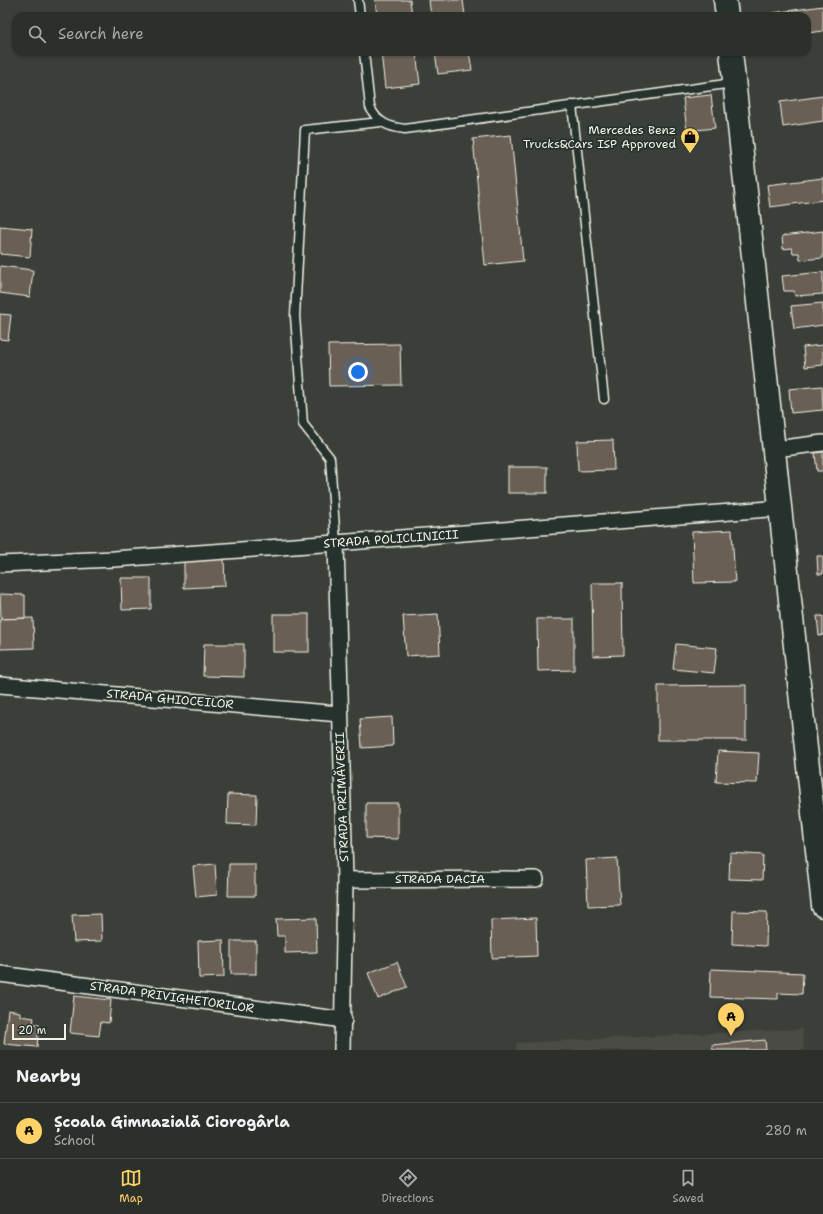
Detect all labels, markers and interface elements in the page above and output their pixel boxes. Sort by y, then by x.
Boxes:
search box [12,12,811,56]
icon: search [26,23,48,45]
text: Search here [58,24,144,44]
place label: Mercedes Benz Trucks&Cars ISP Approved [523,122,676,152]
shop icon: Mercedes Benz Trucks&Cars ISP Approved [679,126,701,154]
your location [348,362,368,382]
street label: STRADA POLICLINICII [323,526,460,552]
street label: STRADA GHIOCEILOR [106,685,234,713]
street label: STRADA PRIMĂVERII [332,731,352,862]
street label: STRADA DACIA [395,871,485,887]
street label: STRADA PRIVIGHETORILOR [89,978,255,1016]
pin: A [718,1003,744,1036]
scale bar [12,1022,66,1041]
text: 20 m [18,1023,46,1038]
text: Nearby [16,1065,81,1087]
text: Școala Gimnazială Ciorogârla [54,1112,290,1132]
text: A [24,1122,34,1139]
text: 280 m [765,1122,807,1139]
text: School [54,1132,95,1149]
tab: Map [119,1167,143,1206]
tab: Directions [381,1167,434,1206]
tab: Saved [672,1167,704,1206]

